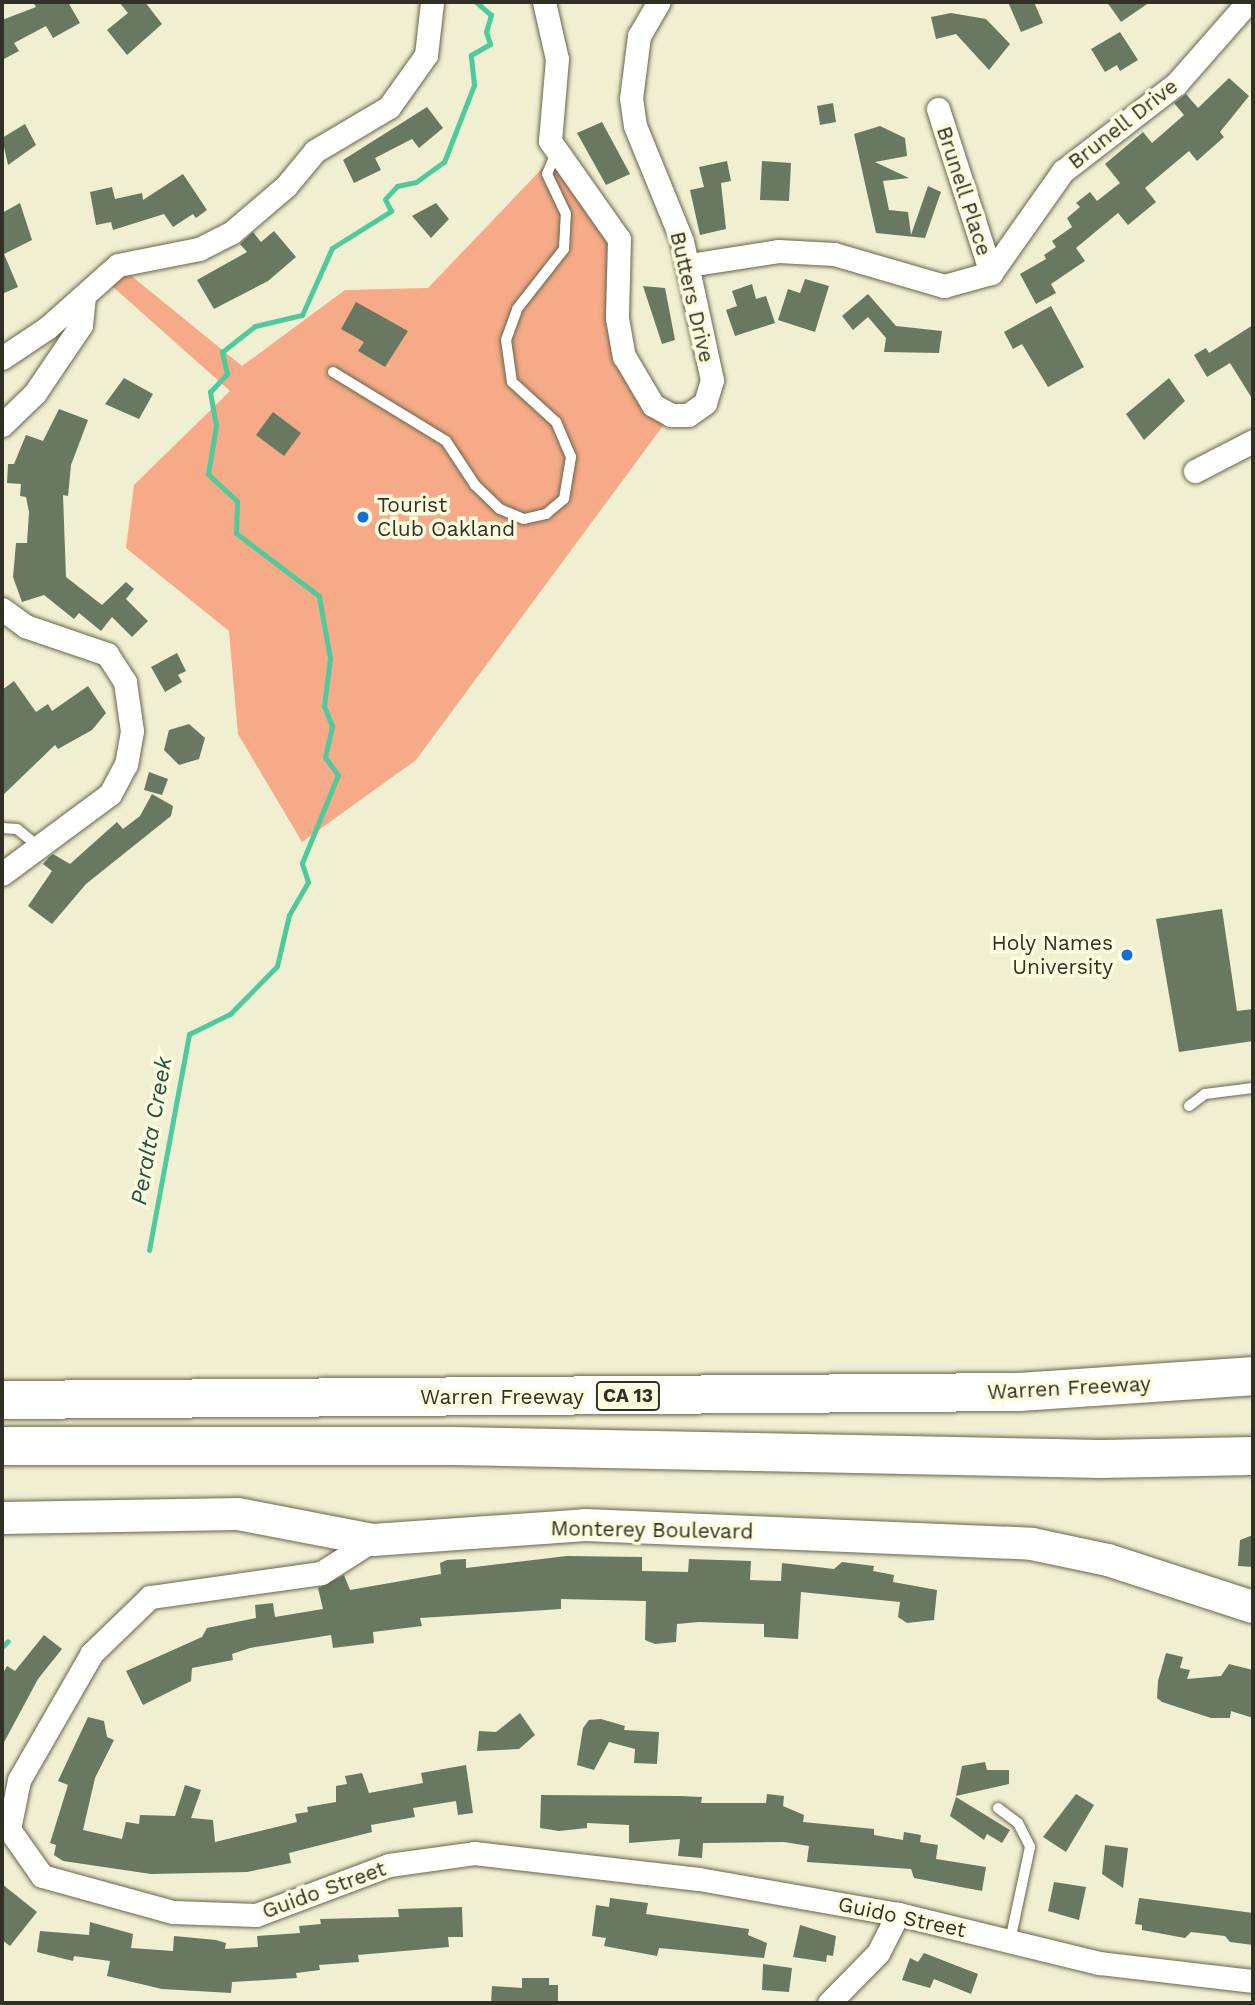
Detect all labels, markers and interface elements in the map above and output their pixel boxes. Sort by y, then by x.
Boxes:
street label: Brunell Drive [1063,73,1183,175]
street label: Brunell Place [931,123,997,259]
street label: Butters Drive [665,229,719,365]
place label: Tourist Club Oakland [377,492,515,542]
marker: Tourist Club Oakland [355,509,371,525]
place label: Holy Names University [991,930,1113,980]
marker: Holy Names University [1119,947,1135,963]
water label: Peralta Creek [125,1055,179,1207]
street label: Warren Freeway [987,1371,1151,1405]
road number: CA 13 [595,1380,661,1412]
street label: Warren Freeway [420,1384,584,1410]
street label: Monterey Boulevard [550,1516,754,1544]
street label: Guido Street [259,1856,389,1924]
street label: Guido Street [836,1891,968,1943]

